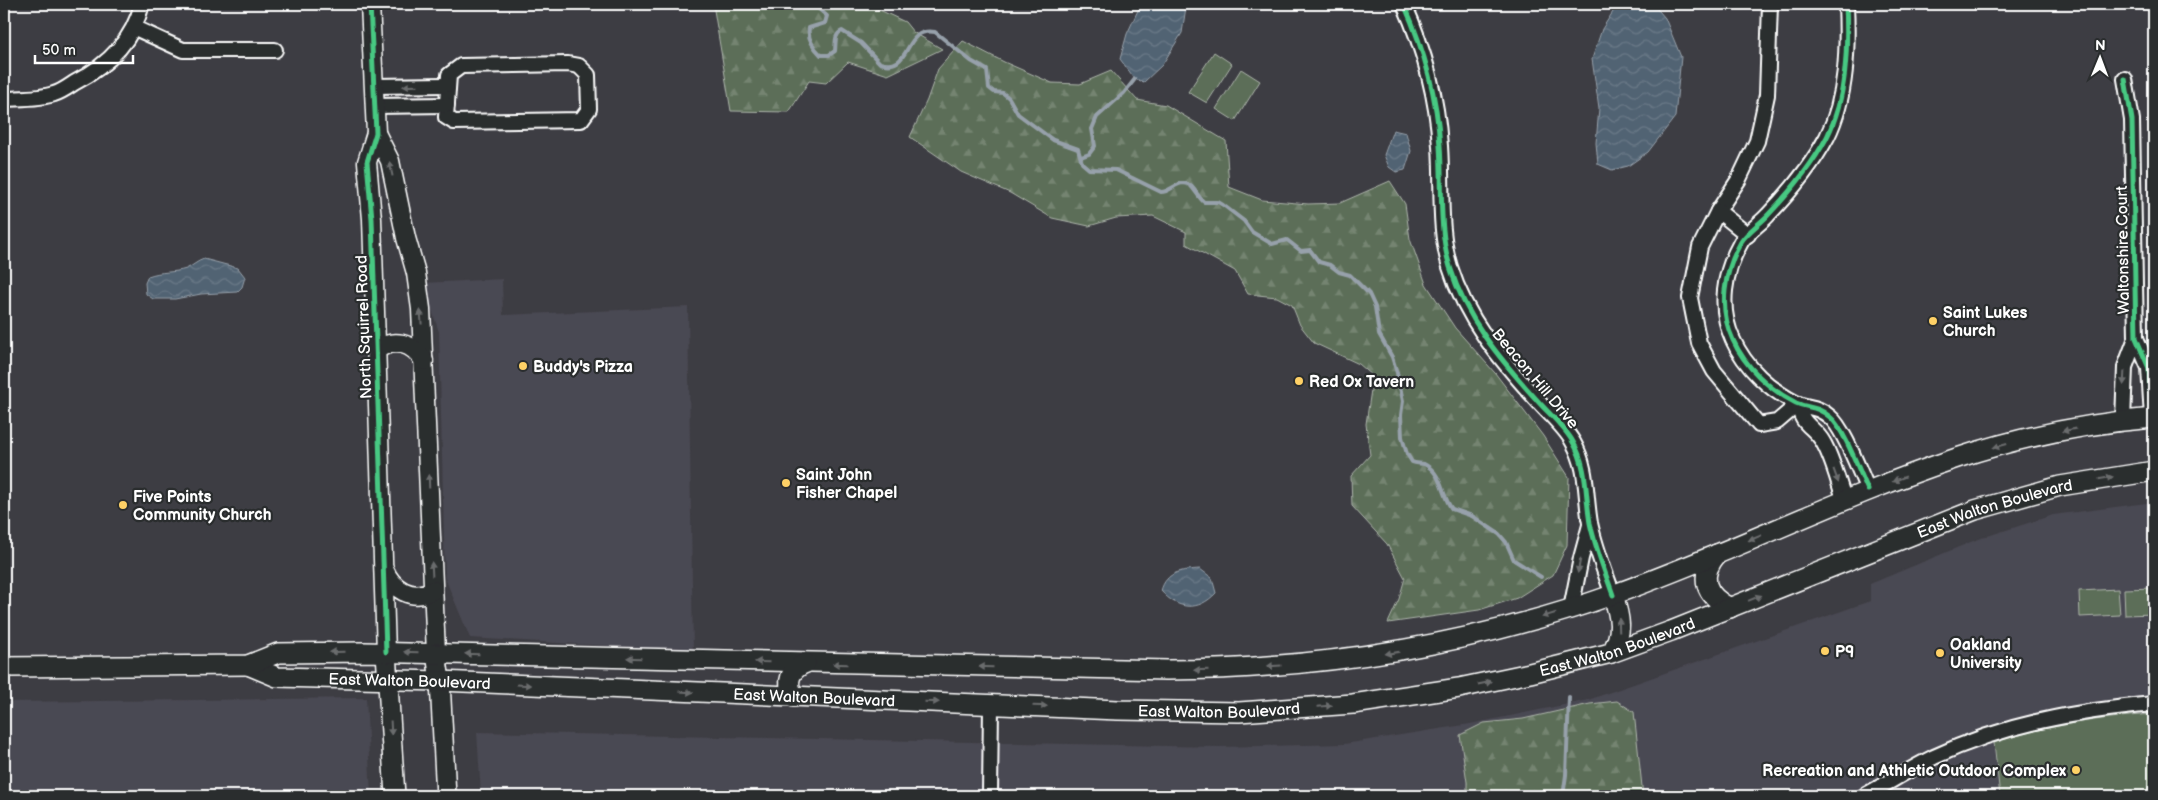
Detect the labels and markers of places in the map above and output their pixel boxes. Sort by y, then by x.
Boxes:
place label: Saint Lukes Church [1943,304,2028,341]
marker: Saint Lukes Church [1927,315,1939,327]
place label: Buddy's Pizza [533,358,633,377]
marker: Buddy's Pizza [517,360,529,372]
place label: Red Ox Tavern [1309,373,1414,392]
marker: Red Ox Tavern [1293,375,1305,387]
place label: Saint John Fisher Chapel [796,466,897,503]
marker: Saint John Fisher Chapel [780,477,792,489]
place label: Five Points Community Church [133,488,272,525]
marker: Five Points Community Church [117,499,129,511]
place label: Oakland University [1950,636,2022,673]
place label: P9 [1835,643,1854,662]
marker: P9 [1819,645,1831,657]
marker: Oakland University [1934,647,1946,659]
place label: Recreation and Athletic Outdoor Complex [1762,762,2066,781]
marker: Recreation and Athletic Outdoor Complex [2070,764,2082,776]

